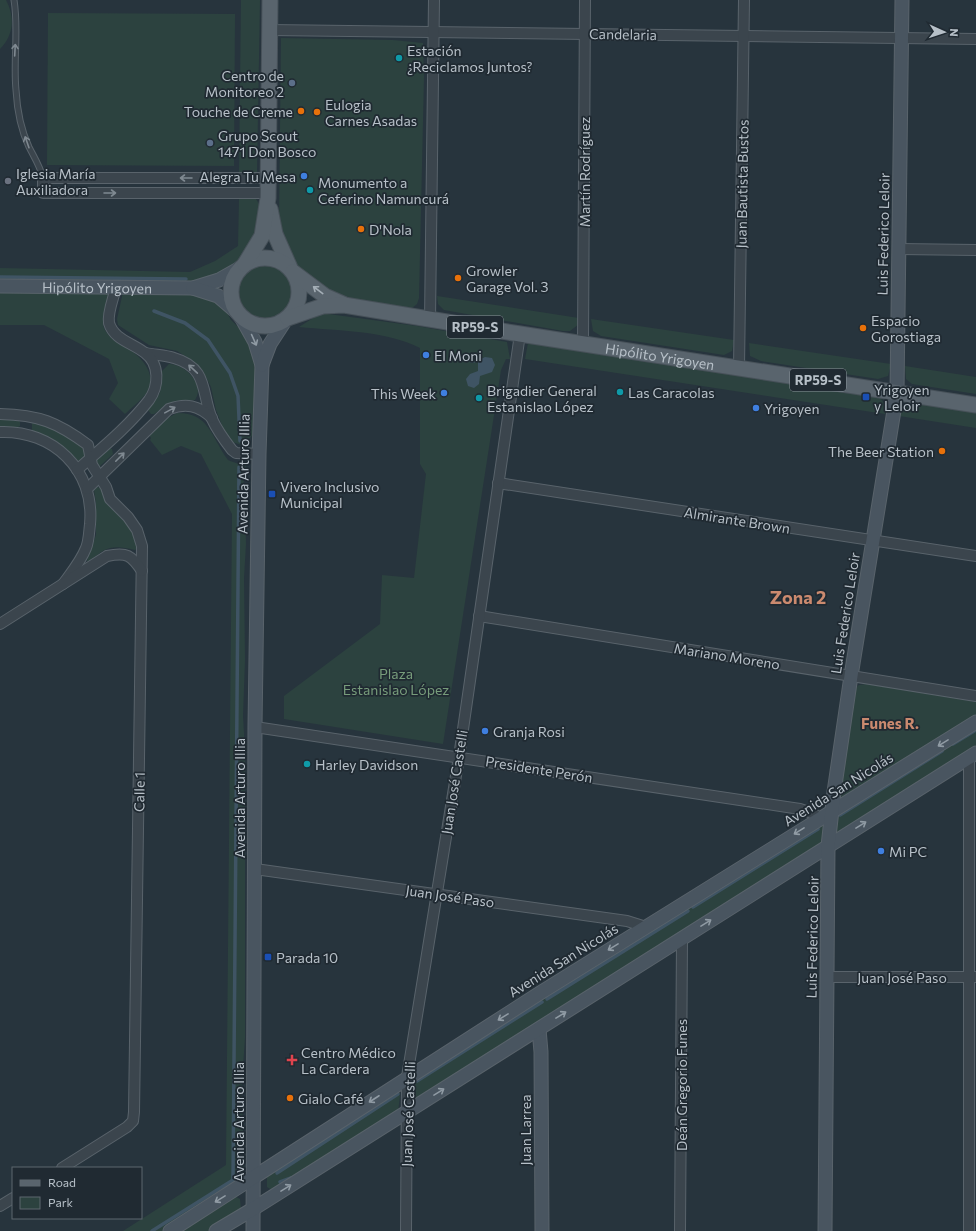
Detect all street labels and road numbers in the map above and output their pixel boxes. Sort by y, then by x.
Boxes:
street label: Candelaria [589,25,657,43]
street label: Martín Rodríguez [576,117,593,227]
street label: Juan Bautista Bustos [732,119,752,249]
street label: Luis Federico Leloir [873,172,893,296]
street label: Hipólito Yrigoyen [42,278,152,296]
road number: RP59-S [447,316,503,338]
street label: Hipólito Yrigoyen [604,339,716,373]
road number: RP59-S [790,369,846,391]
street label: Avenida Arturo Illia [233,414,253,534]
street label: Almirante Brown [683,503,791,537]
street label: Luis Federico Leloir [827,551,863,675]
street label: Mariano Moreno [673,639,781,673]
street label: Juan José Castelli [437,729,471,835]
street label: Avenida Arturo Illia [231,738,248,858]
street label: Avenida San Nicolás [780,748,896,830]
street label: Presidente Perón [484,752,594,786]
street label: Calle 1 [130,772,148,812]
street label: Luis Federico Leloir [802,875,822,999]
street label: Juan José Paso [405,881,495,911]
street label: Avenida San Nicolás [505,919,621,1001]
street label: Juan José Paso [857,969,947,986]
street label: Deán Gregorio Funes [673,1019,690,1151]
street label: Juan José Castelli [398,1061,418,1167]
street label: Avenida Arturo Illia [230,1062,247,1182]
street label: Juan Larrea [517,1095,534,1165]

